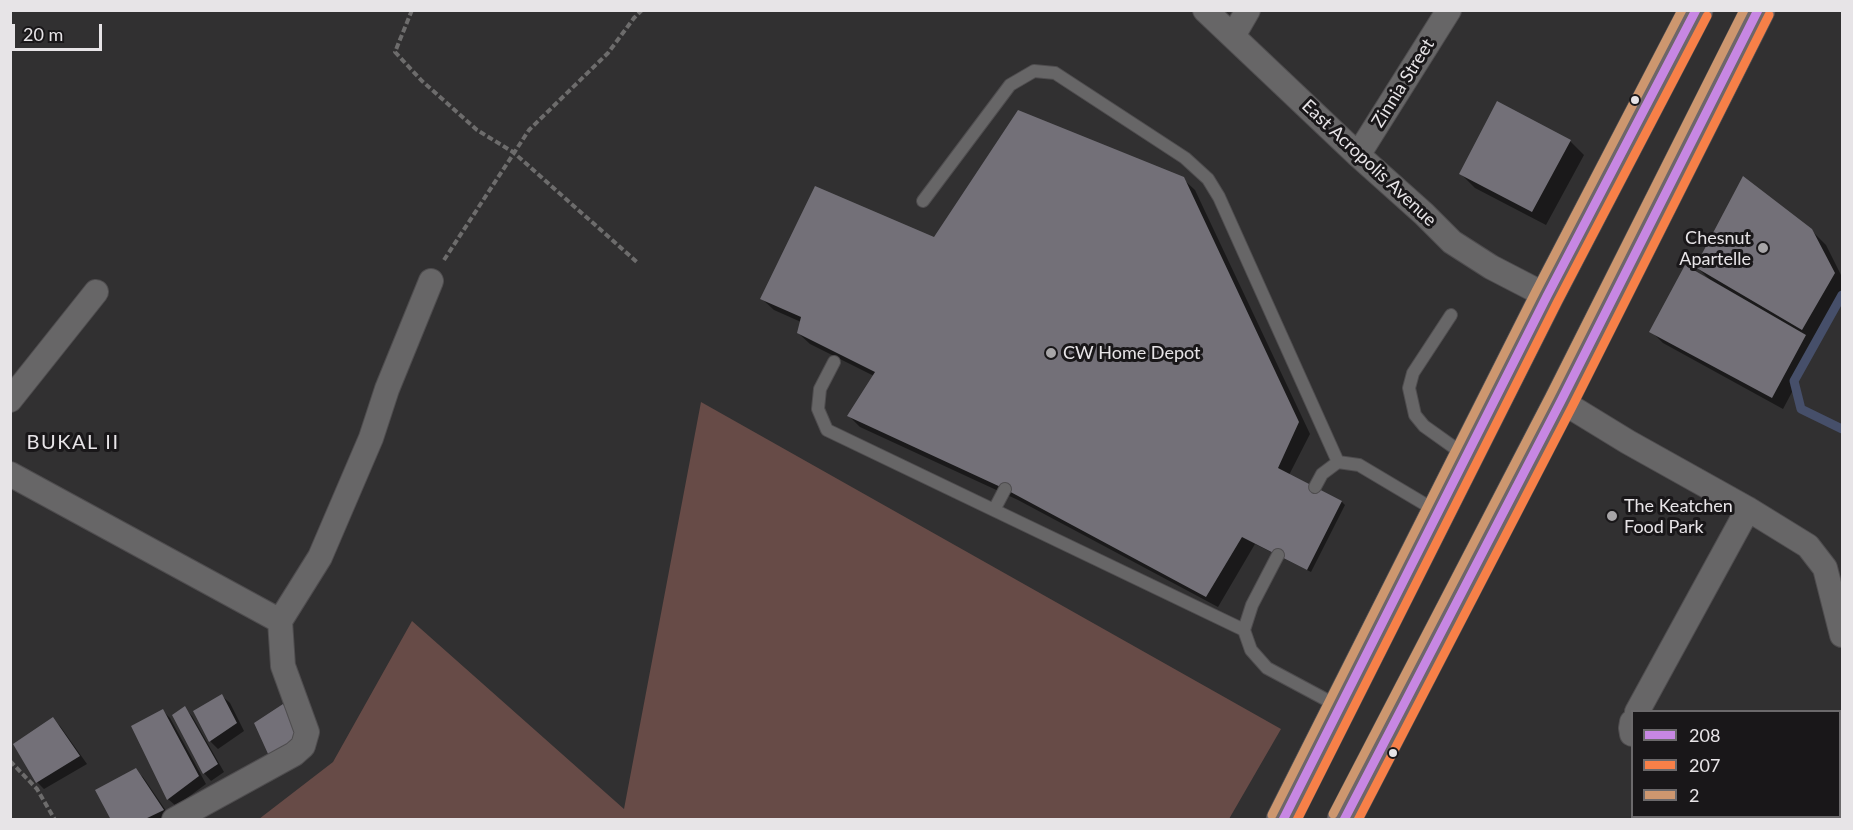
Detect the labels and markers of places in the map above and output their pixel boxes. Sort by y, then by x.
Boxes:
unlabelled marker [1629,94,1641,106]
place label: Chesnut Apartelle [1679,227,1751,270]
marker: Chesnut Apartelle [1756,241,1770,255]
place label: CW Home Depot [1063,342,1201,364]
marker: CW Home Depot [1044,346,1058,360]
place label: The Keatchen Food Park [1624,495,1733,538]
marker: The Keatchen Food Park [1605,509,1619,523]
unlabelled marker [1387,747,1399,759]

